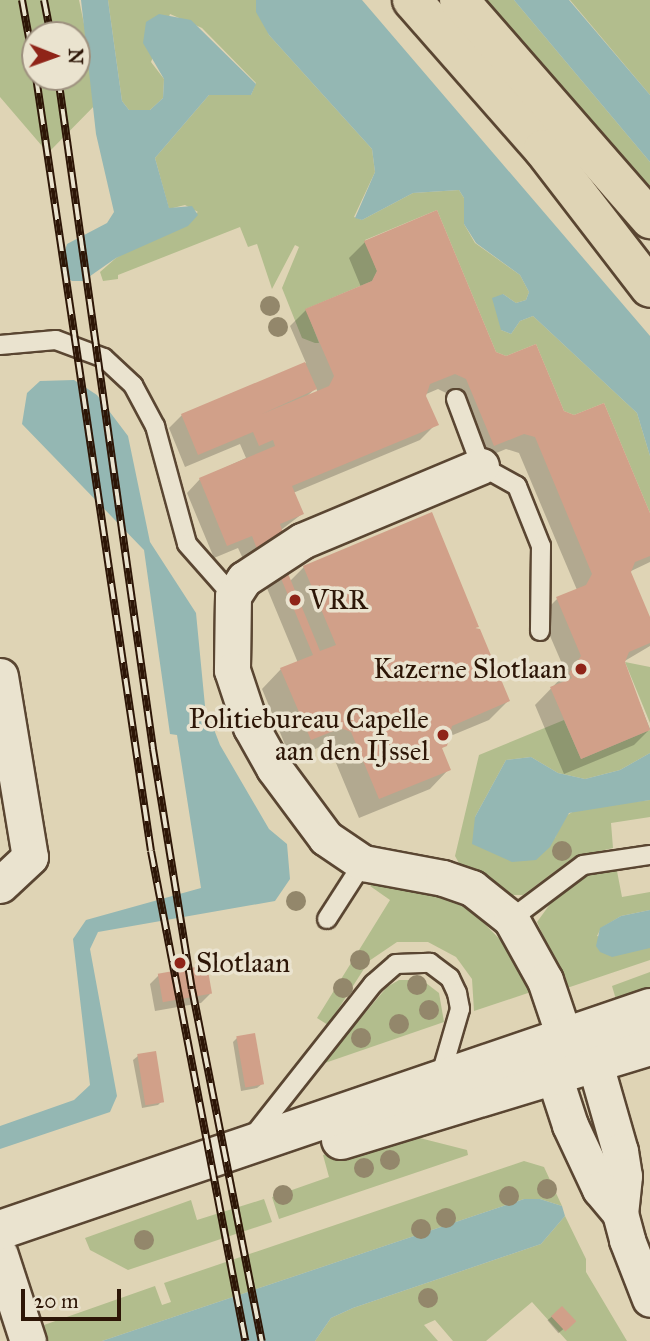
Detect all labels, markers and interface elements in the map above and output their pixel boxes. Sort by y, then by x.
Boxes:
north arrow [21,21,91,91]
text: N [64,48,87,65]
place label: VRR [309,583,368,617]
marker: VRR [287,592,303,608]
place label: Kazerne Slotlaan [373,652,567,686]
marker: Kazerne Slotlaan [573,661,589,677]
place label: Politiebureau Capelle aan den IJssel [189,702,429,768]
marker: Politiebureau Capelle aan den IJssel [435,727,451,743]
place label: Slotlaan [196,946,290,980]
marker: Slotlaan [170,953,190,973]
scale bar [24,1274,124,1318]
text: 20 m [34,1288,79,1314]

